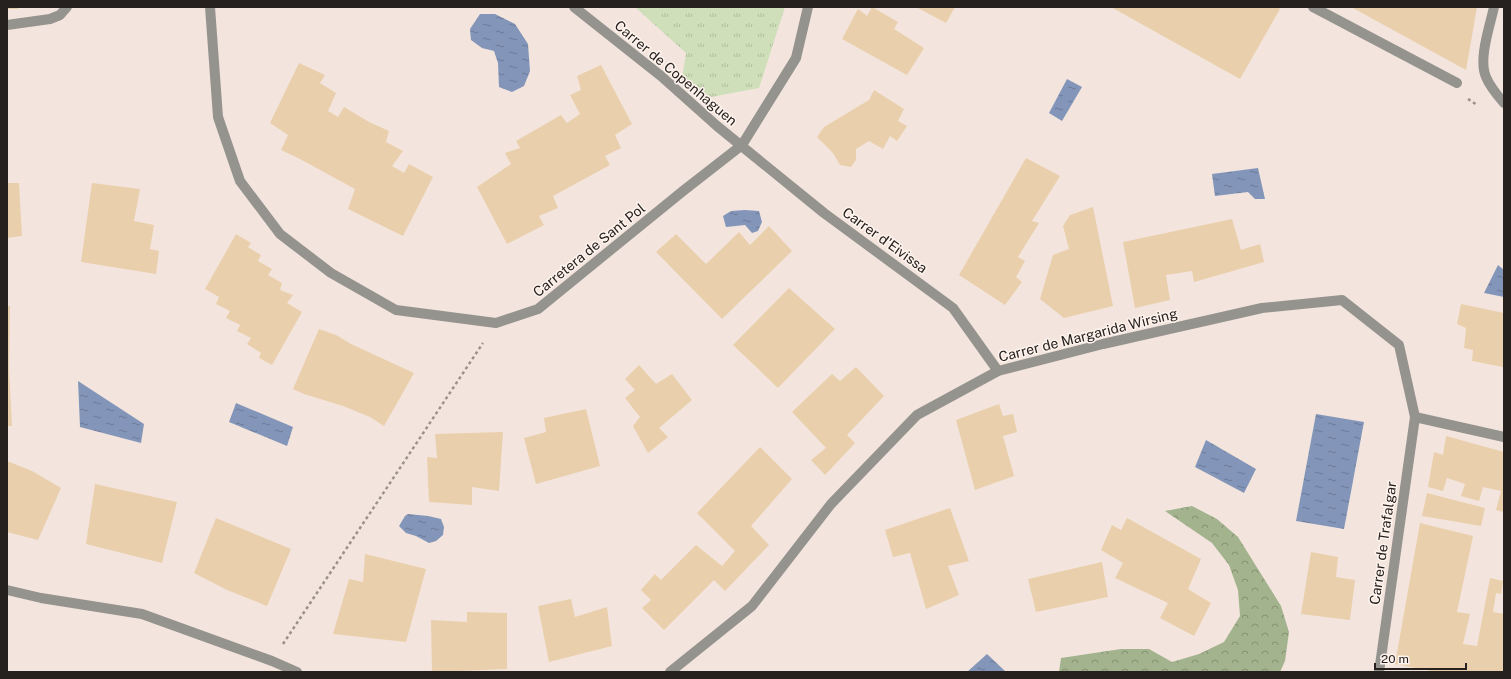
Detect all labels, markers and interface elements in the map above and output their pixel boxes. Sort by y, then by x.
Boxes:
street label: Carrer de Copenhaguen [612,17,740,129]
street label: Carretera de Sant Pol [530,200,648,300]
street label: Carrer d'Eivissa [839,204,931,276]
street label: Carrer de Margarida Wirsing [997,305,1179,365]
street label: Carrer de Trafalgar [1366,480,1400,606]
scale bar [1375,645,1466,671]
text: 20 m [1381,652,1409,666]

